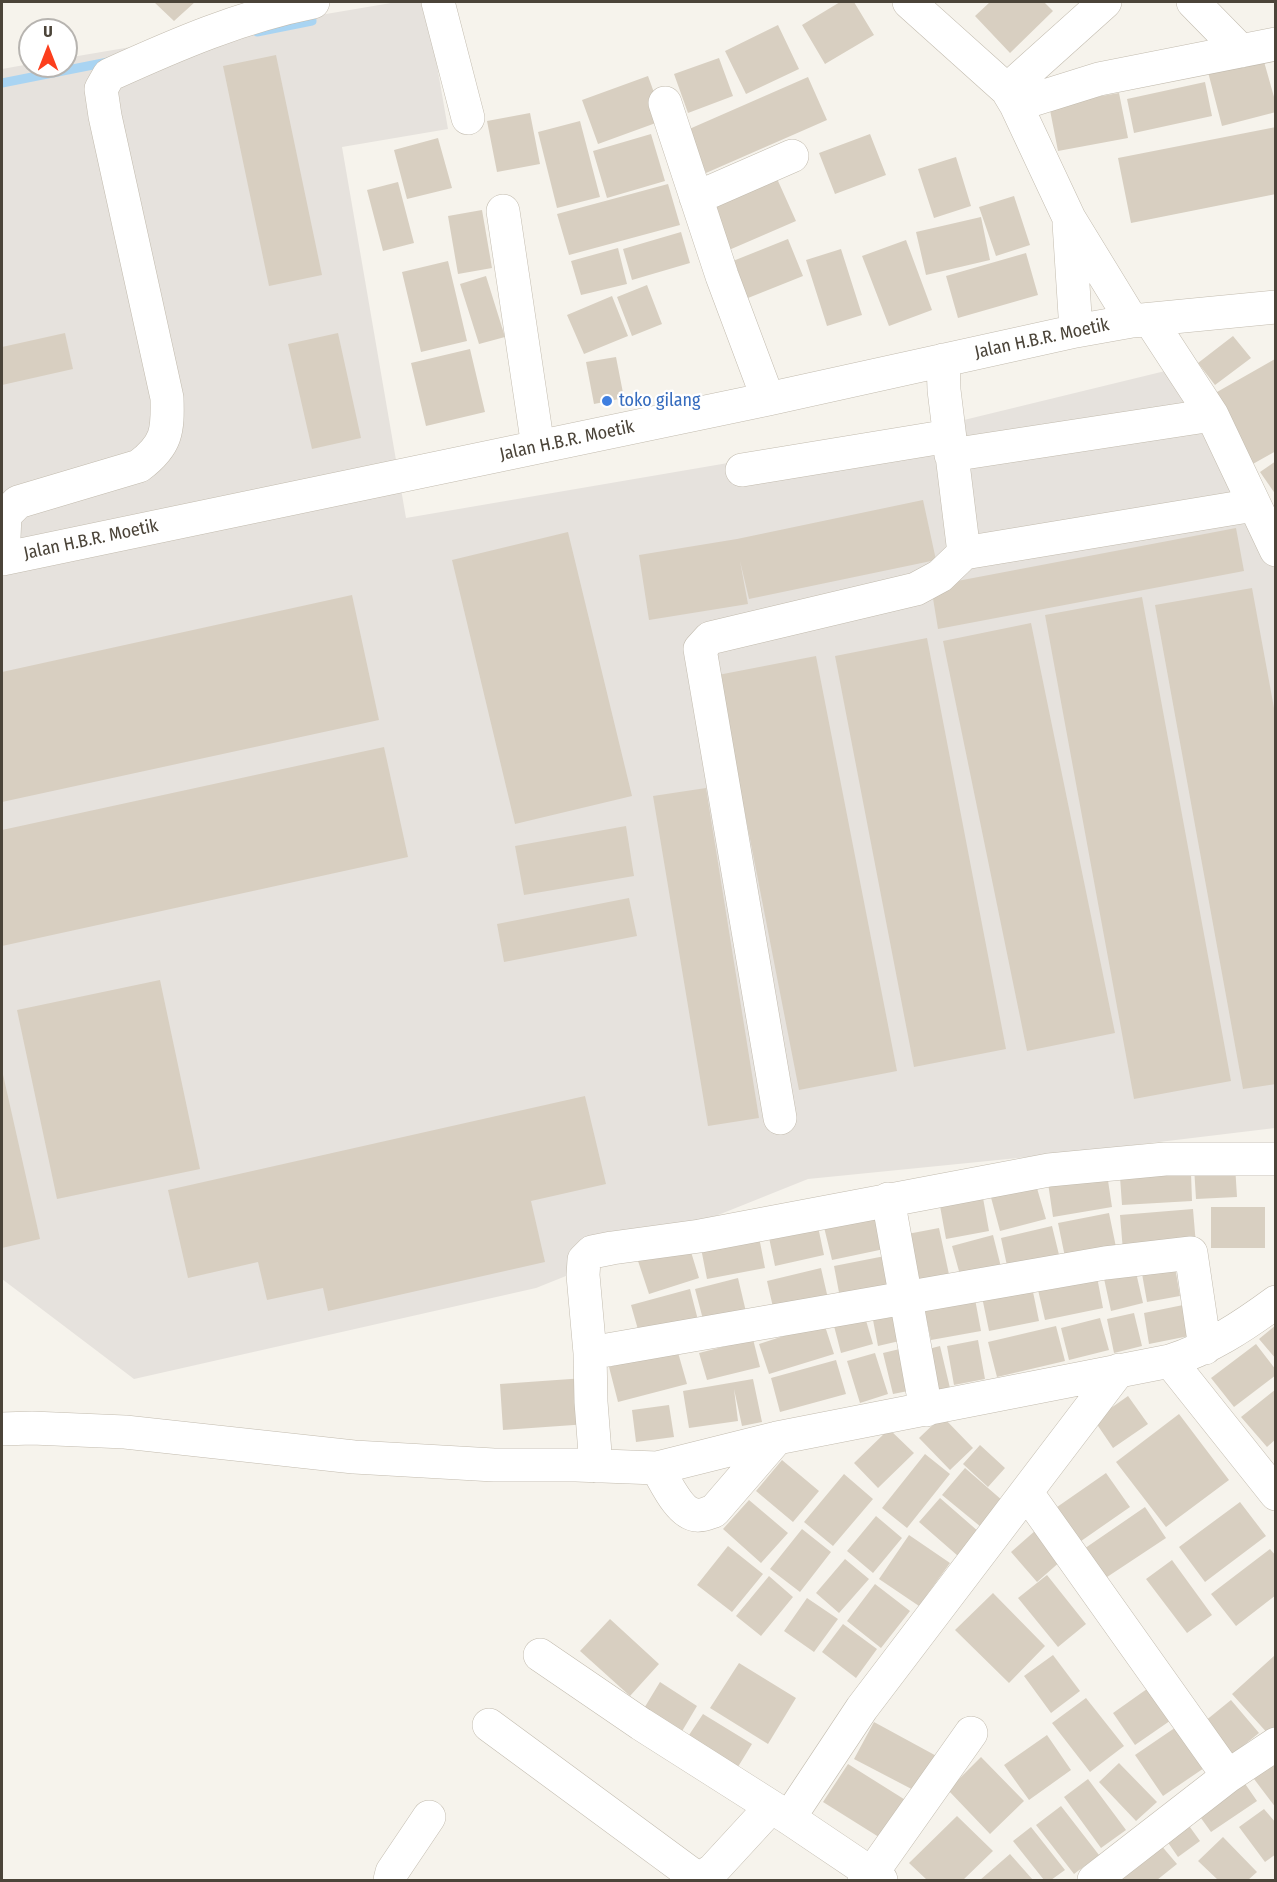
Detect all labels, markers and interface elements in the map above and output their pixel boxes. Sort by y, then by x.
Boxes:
north arrow [18,18,78,78]
text: U [43,22,53,41]
street label: Jalan H.B.R. Moetik [973,314,1111,364]
place label: toko gilang [619,390,700,412]
marker: toko gilang [600,394,614,408]
street label: Jalan H.B.R. Moetik [498,416,636,466]
street label: Jalan H.B.R. Moetik [22,515,160,565]

